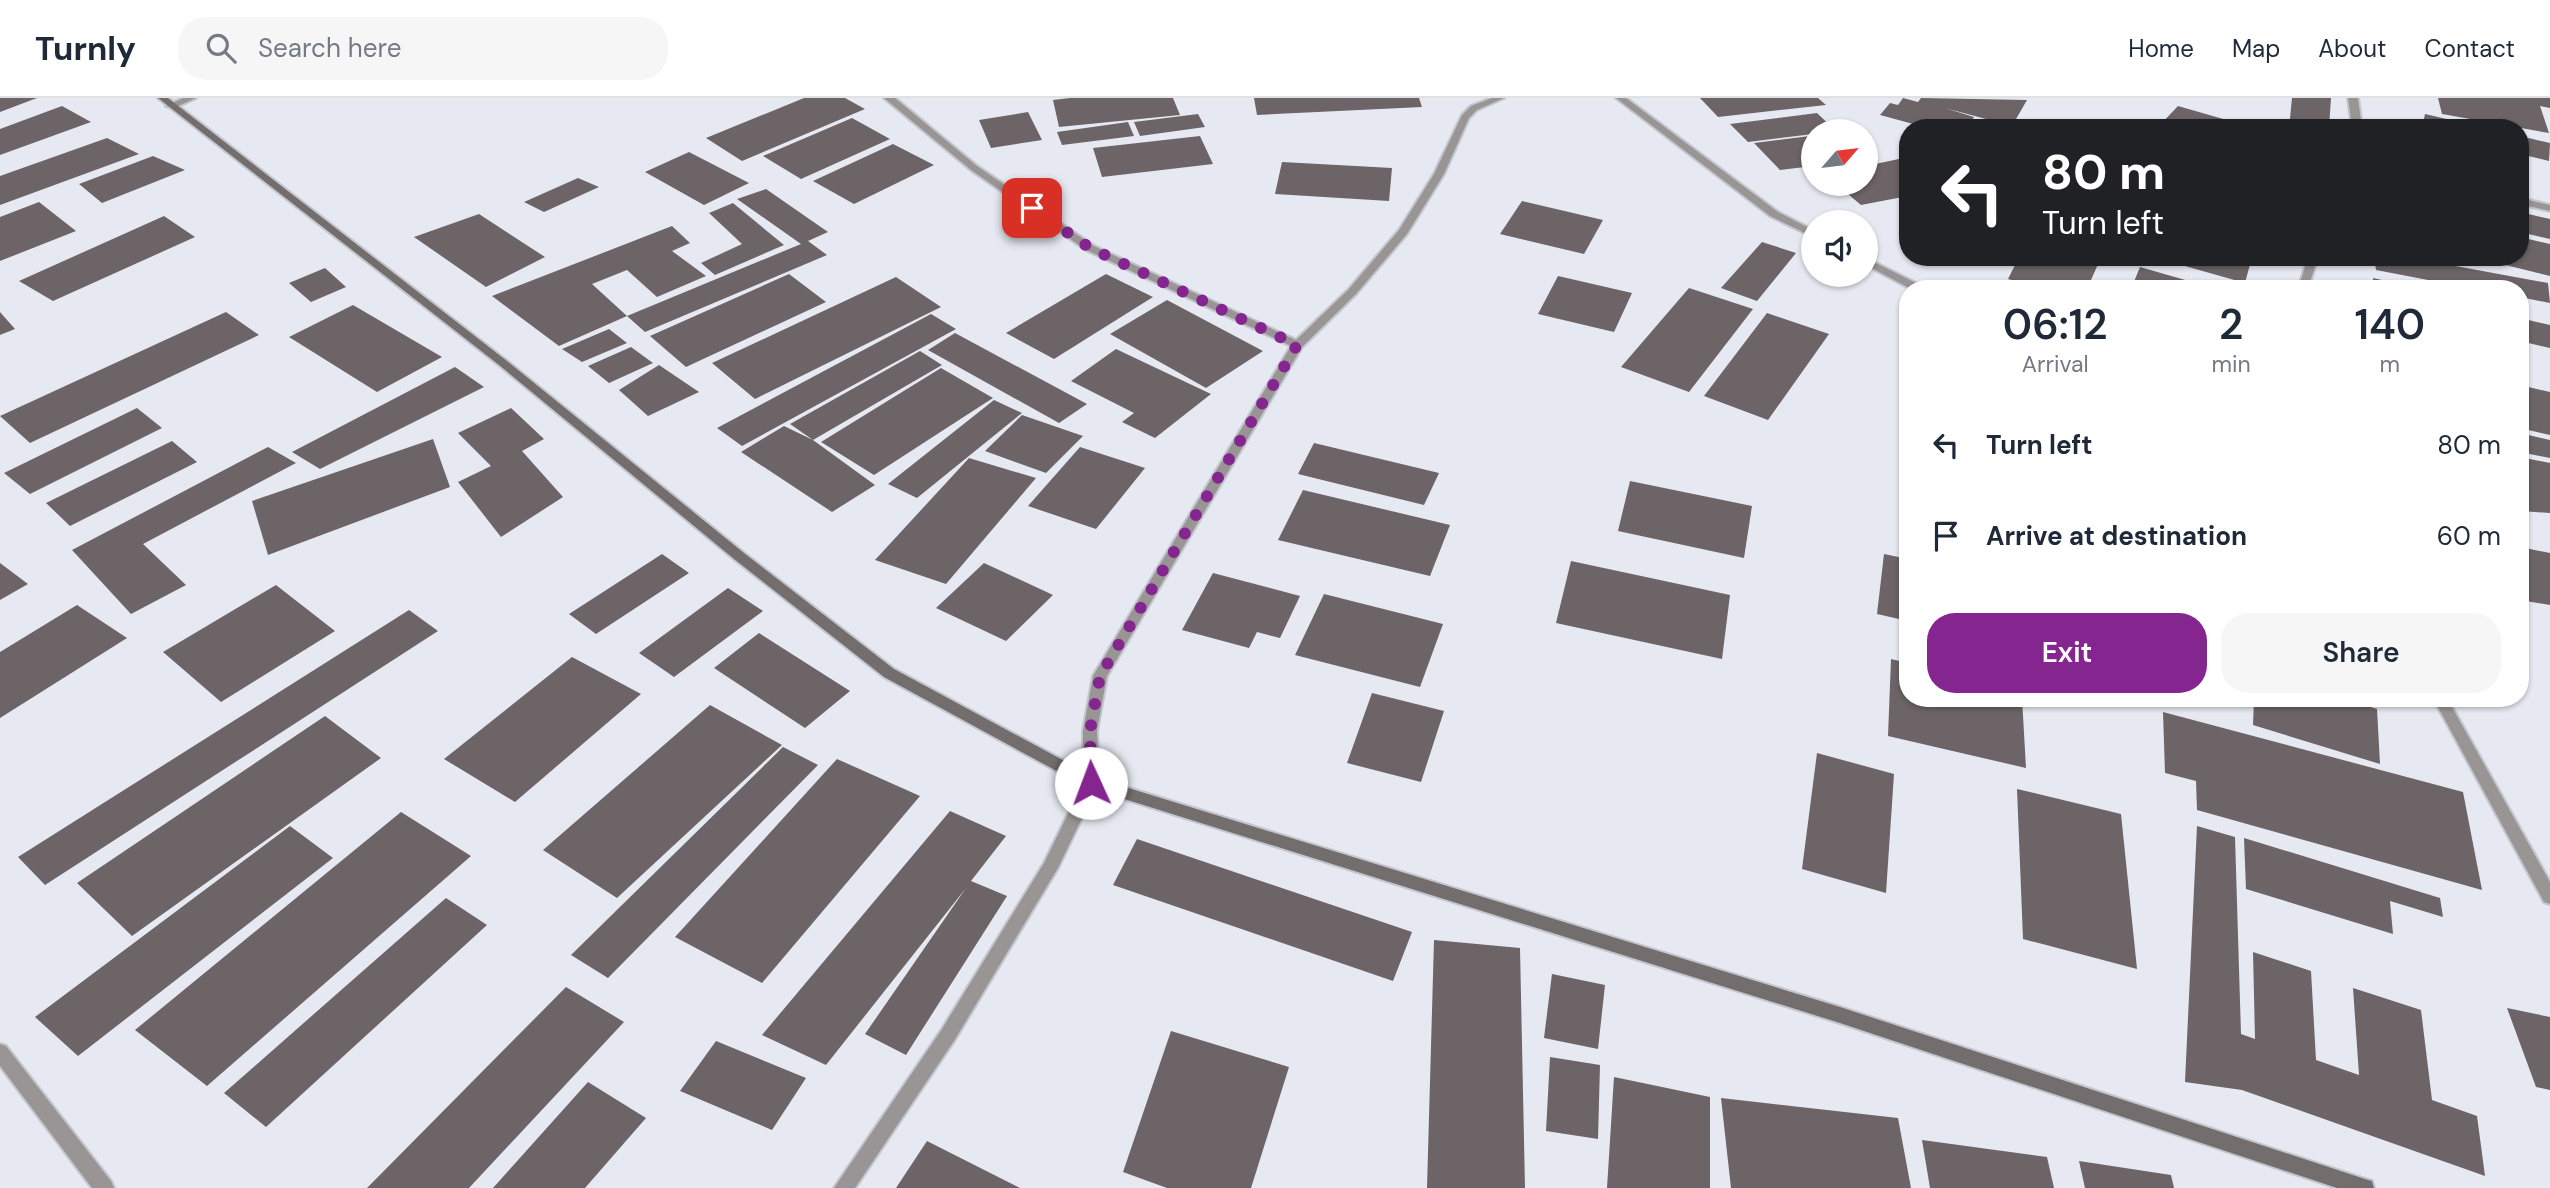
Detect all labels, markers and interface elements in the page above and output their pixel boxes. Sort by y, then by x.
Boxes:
search box [178,17,668,80]
text: Turnly [35,27,136,70]
icon: search [202,29,240,67]
text: Search here [258,31,401,65]
text: Home [2128,33,2194,64]
text: Map [2232,33,2280,64]
text: About [2318,33,2387,64]
text: Contact [2425,33,2515,64]
north arrow [1801,119,1878,196]
map controls [1801,119,1878,287]
text: 80 m [2042,140,2165,204]
icon: left [1927,147,2018,238]
pin [1002,178,1062,238]
icon: arrive [1013,189,1051,227]
text: Turn left [2042,202,2164,244]
button: sound [1801,210,1878,287]
text: 06:12 [2003,297,2108,352]
text: 2 [2219,297,2243,352]
text: 140 [2354,297,2425,352]
text: Arrival [2022,349,2089,379]
text: min [2211,349,2251,379]
text: m [2380,349,2400,379]
icon: left [1927,426,1965,464]
text: Turn left [1986,428,2093,462]
text: 80 m [2437,428,2501,462]
icon: arrive [1927,517,1965,555]
text: Arrive at destination [1986,519,2247,553]
text: 60 m [2437,519,2501,553]
button: Exit [1927,613,2207,693]
button: Share [2221,613,2501,693]
position arrow [1054,746,1128,820]

